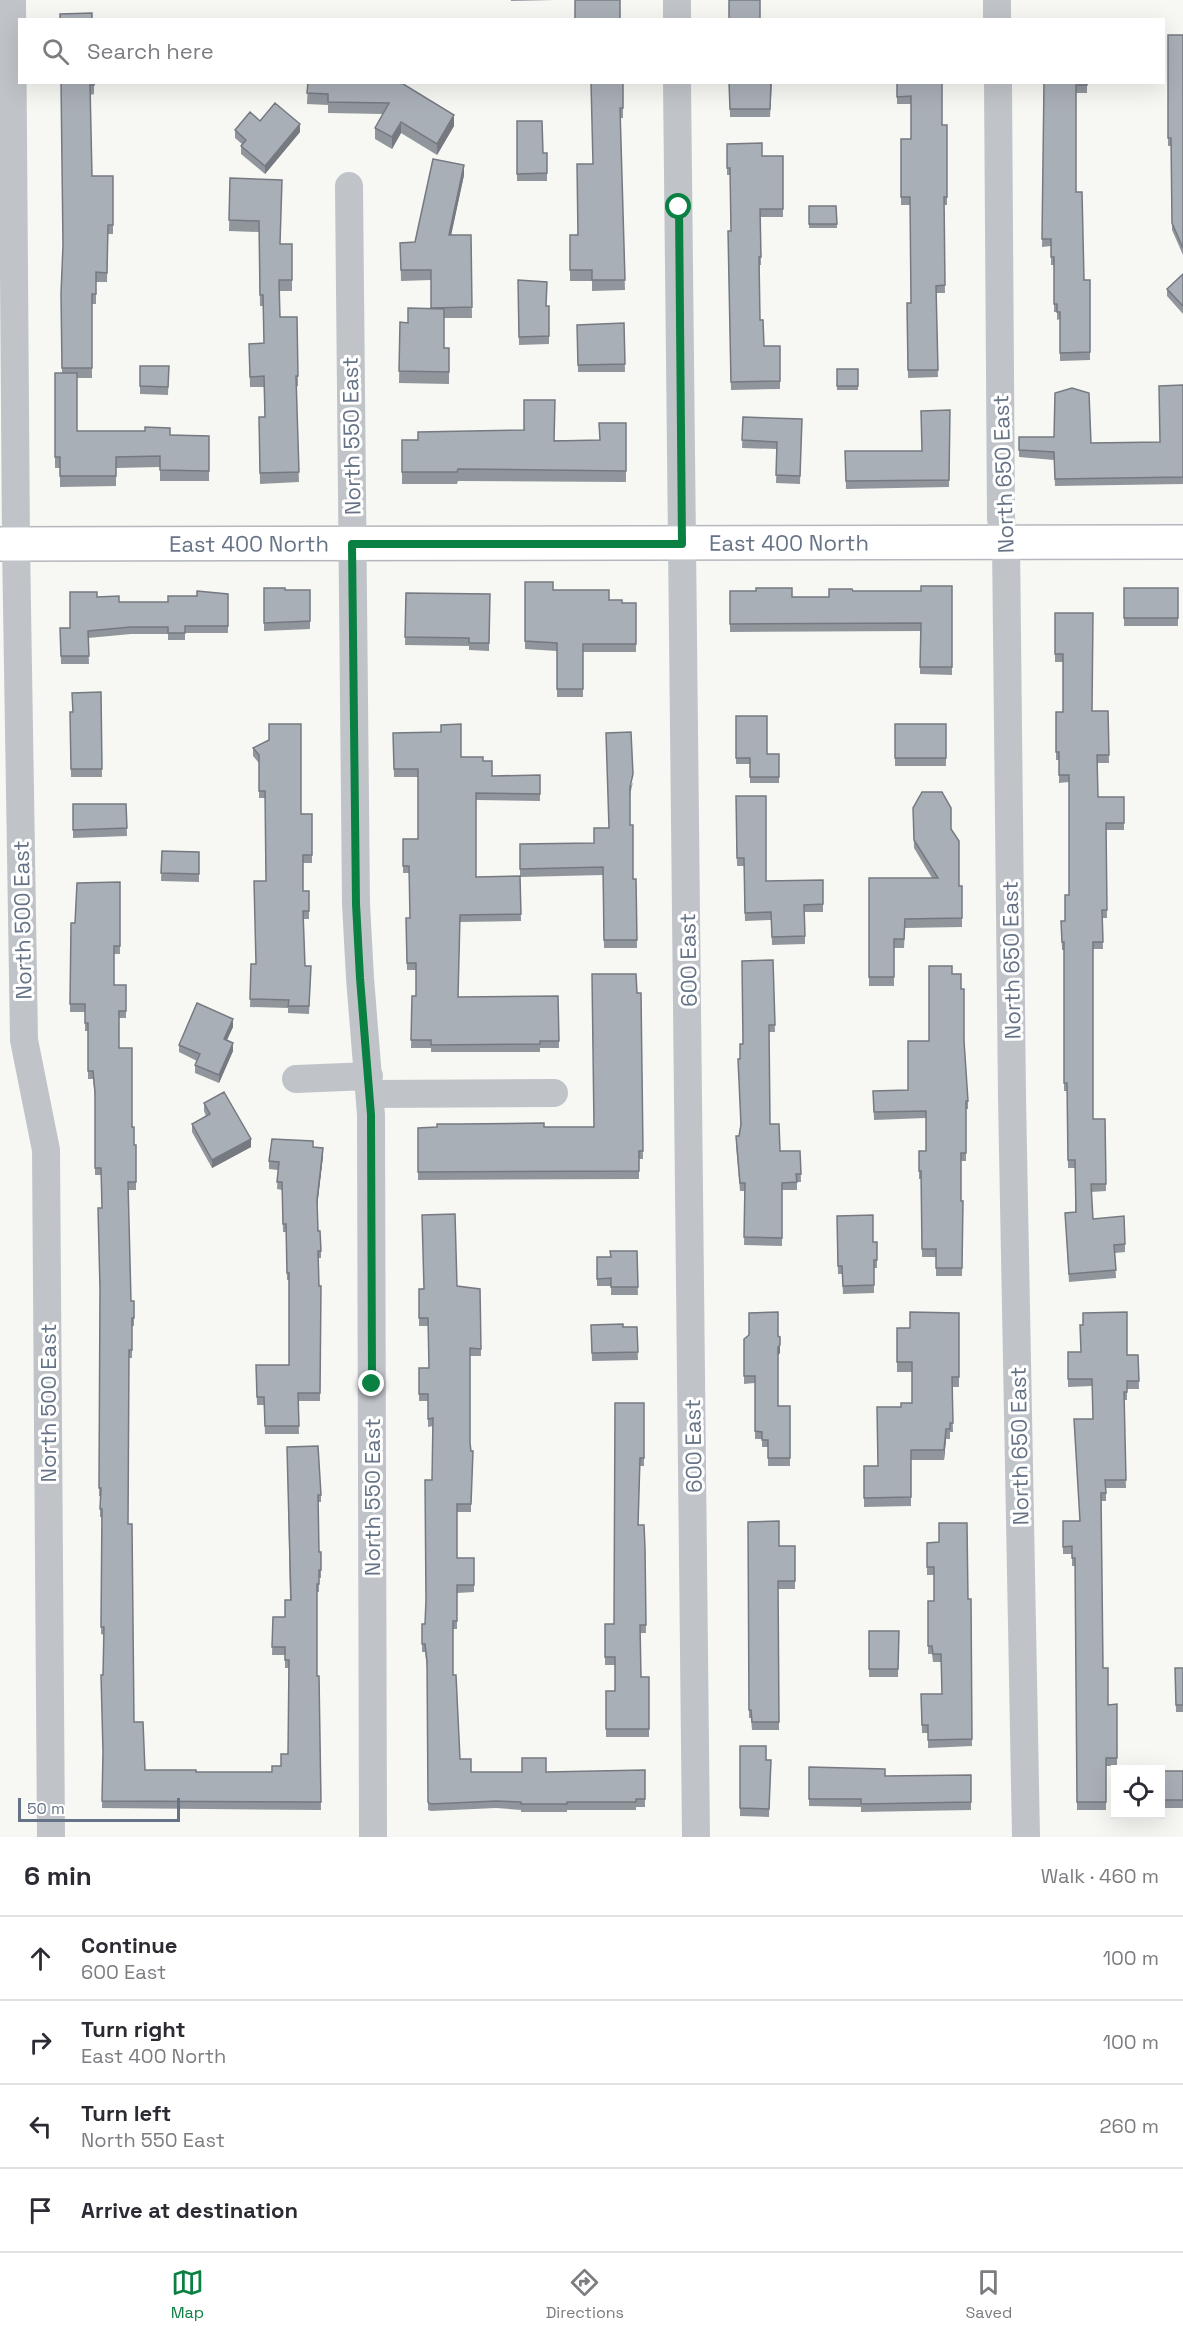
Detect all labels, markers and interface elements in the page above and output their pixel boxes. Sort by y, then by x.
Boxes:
search box [18,18,1165,84]
icon: search [39,35,72,68]
text: Search here [87,37,214,65]
route start [665,193,691,219]
street label: North 550 East [336,357,366,515]
street label: North 650 East [986,394,1020,554]
street label: East 400 North [169,529,329,558]
street label: East 400 North [709,529,869,557]
street label: North 500 East [7,840,37,1000]
street label: North 650 East [996,880,1026,1040]
street label: 600 East [673,913,703,1007]
street label: North 500 East [34,1323,62,1483]
street label: North 650 East [1004,1366,1034,1526]
route end [358,1370,384,1396]
street label: 600 East [678,1399,708,1493]
street label: North 550 East [358,1418,386,1576]
map controls [1111,1765,1165,1819]
button: locate [1111,1765,1165,1819]
scale bar [18,1795,180,1822]
text: 50 m [27,1798,65,1819]
text: 6 min [24,1859,92,1893]
text: Walk · 460 m [1041,1863,1159,1889]
text: Continue [81,1931,177,1959]
icon: ahead [24,1942,57,1975]
text: 100 m [1103,1945,1159,1971]
text: 600 East [81,1959,166,1985]
text: Turn right [81,2015,186,2043]
icon: right [24,2026,57,2059]
text: 100 m [1103,2029,1159,2055]
text: East 400 North [81,2043,226,2069]
text: Turn left [81,2099,171,2127]
icon: left [24,2110,57,2143]
text: 260 m [1100,2113,1159,2139]
text: North 550 East [81,2127,225,2153]
icon: arrive [24,2194,57,2227]
text: Arrive at destination [81,2196,298,2224]
tab: Map [171,2266,204,2323]
tab: Directions [546,2266,624,2323]
tab: Saved [966,2266,1012,2323]

